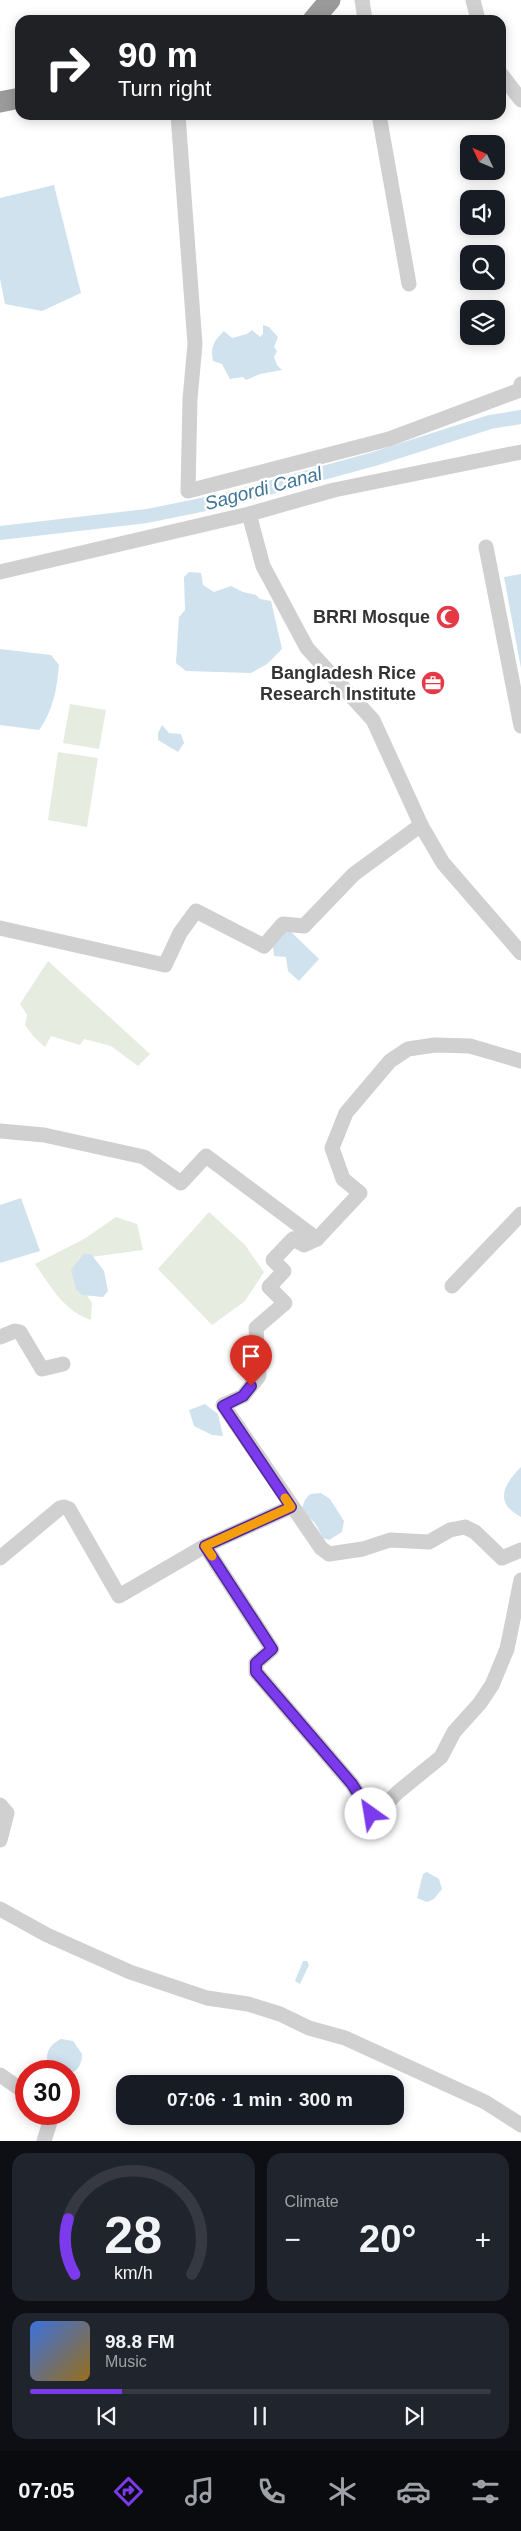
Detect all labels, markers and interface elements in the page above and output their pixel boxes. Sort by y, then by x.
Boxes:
icon: right [35,35,100,100]
text: 90 m [118,35,198,74]
text: Turn right [118,76,211,101]
north arrow [460,135,505,180]
map controls [460,135,505,345]
button: sound [460,190,505,235]
button: search [460,245,505,290]
button: layers [460,300,505,345]
water label: Sagordi Canal [202,463,325,514]
mosque icon: BRRI Mosque [435,604,461,630]
place label: BRRI Mosque [313,607,430,627]
place label: Bangladesh Rice Research Institute [260,663,416,704]
office icon: Bangladesh Rice Research Institute [420,670,446,696]
pin [230,1335,272,1386]
icon: arrive [237,1342,265,1370]
position arrow [344,1787,396,1839]
speed limit sign: 30 [15,2060,80,2125]
text: 07:06 · 1 min · 300 m [167,2089,353,2110]
text: Climate [285,2193,339,2210]
text: 28 [104,2206,162,2264]
text: 20° [359,2218,416,2260]
text: − [285,2224,301,2255]
text: + [475,2224,491,2255]
text: km/h [114,2263,153,2283]
text: 98.8 FM [105,2331,175,2352]
text: Music [105,2353,147,2370]
icon: previous [93,2402,121,2430]
icon: pause [246,2402,274,2430]
icon: next [400,2402,428,2430]
icon: directions [111,2474,146,2509]
icon: music [182,2474,217,2509]
icon: phone [254,2474,289,2509]
icon: climate [325,2474,360,2509]
icon: car [396,2474,431,2509]
icon: filters [468,2474,503,2509]
text: 07:05 [18,2478,74,2503]

